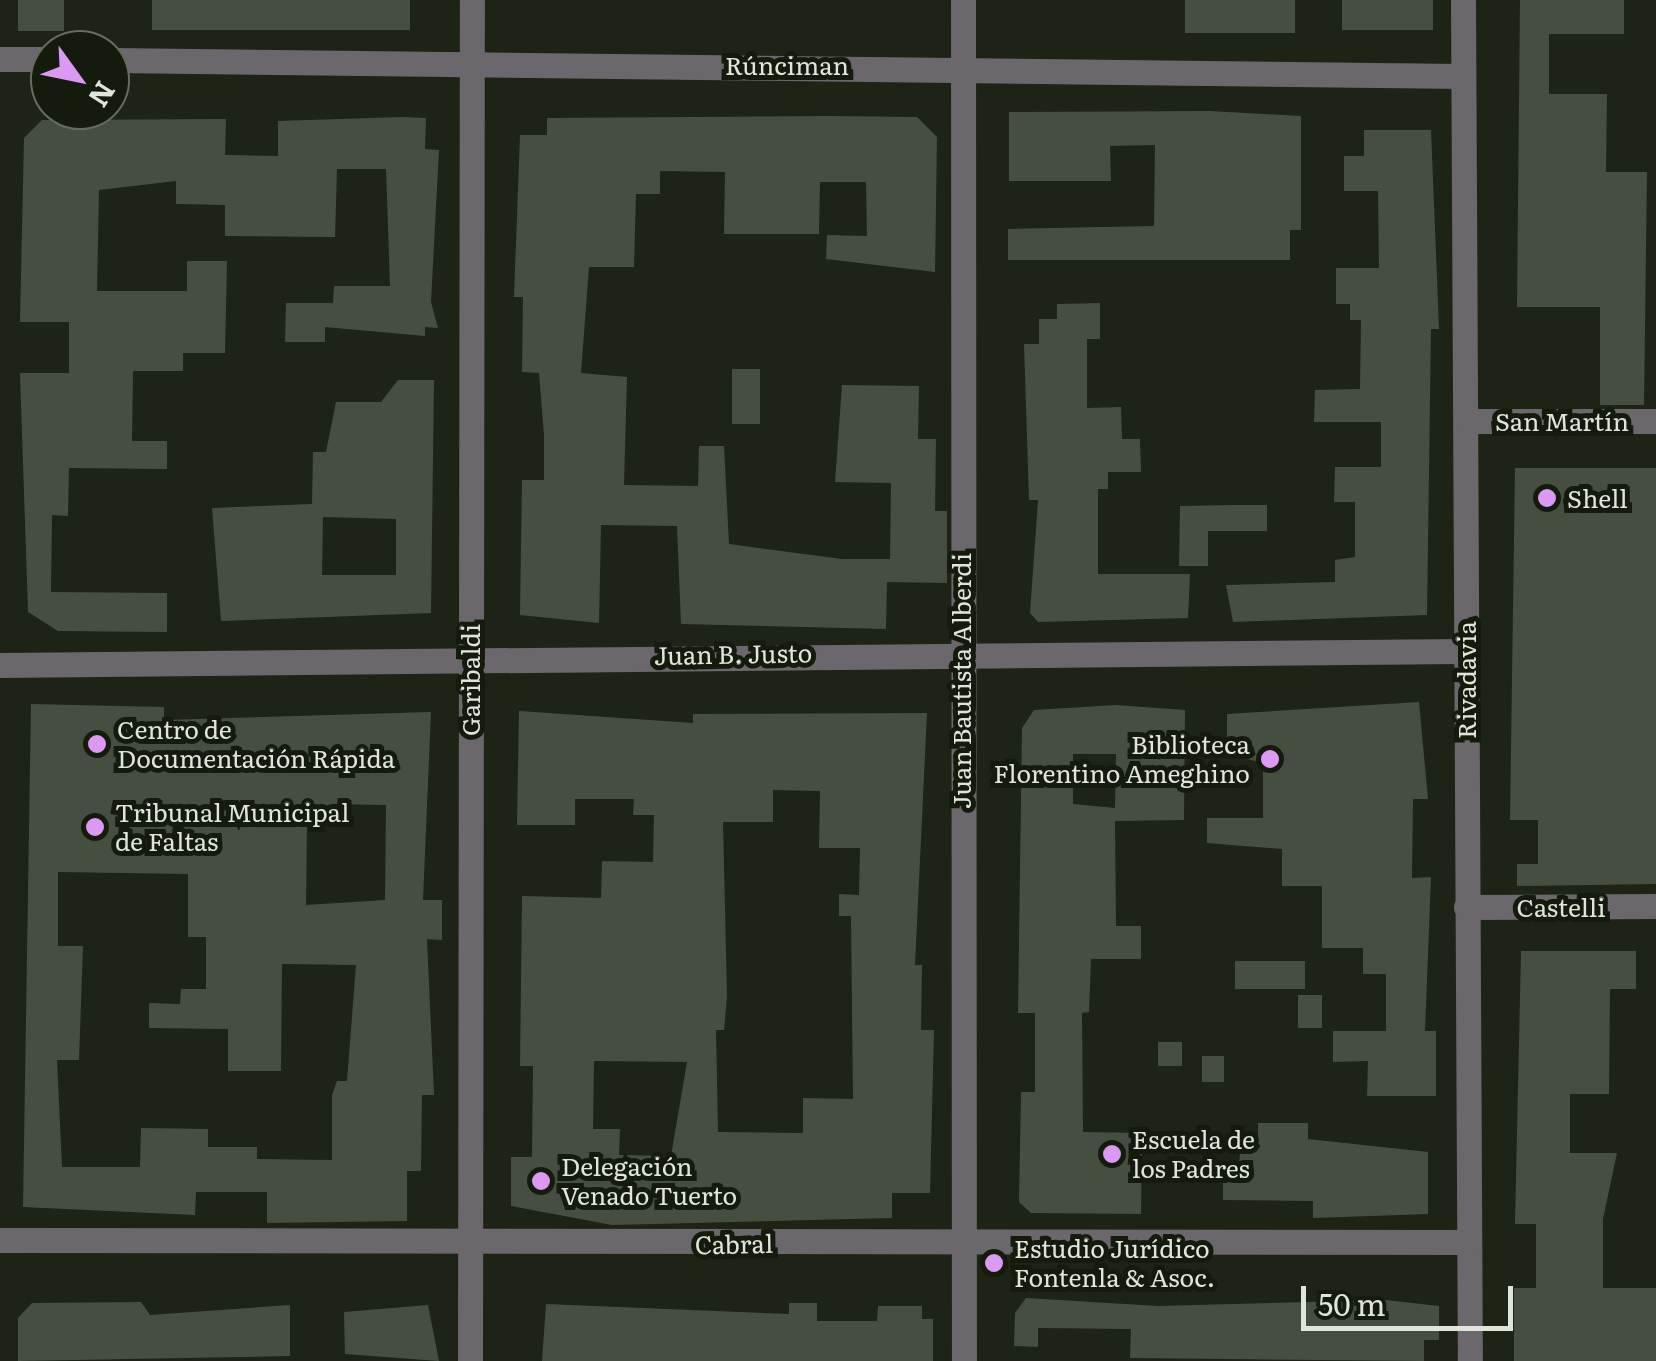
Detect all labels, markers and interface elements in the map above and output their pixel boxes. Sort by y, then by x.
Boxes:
north arrow [30,30,130,130]
street label: Rúnciman [725,50,849,80]
text: N [79,74,127,117]
street label: San Martín [1495,406,1629,436]
place label: Shell [1567,483,1628,513]
marker: Shell [1536,487,1558,509]
street label: Juan Bautista Alberdi [946,553,976,809]
street label: Rivadavia [1451,621,1481,739]
street label: Garibaldi [455,624,485,736]
street label: Juan B. Justo [654,638,812,670]
place label: Centro de Documentación Rápida [117,715,395,774]
place label: Biblioteca Florentino Ameghino [993,730,1250,789]
marker: Centro de Documentación Rápida [86,733,108,755]
marker: Biblioteca Florentino Ameghino [1259,748,1281,770]
place label: Tribunal Municipal de Faltas [115,798,349,857]
marker: Tribunal Municipal de Faltas [84,816,106,838]
street label: Castelli [1516,892,1606,922]
place label: Escuela de los Padres [1132,1125,1255,1184]
marker: Escuela de los Padres [1101,1143,1123,1165]
place label: Delegación Venado Tuerto [561,1152,737,1211]
marker: Delegación Venado Tuerto [530,1170,552,1192]
street label: Cabral [694,1228,774,1260]
place label: Estudio Jurídico Fontenla & Asoc. [1014,1234,1215,1293]
marker: Estudio Jurídico Fontenla & Asoc. [983,1252,1005,1274]
scale bar [1306,1266,1518,1328]
text: 50 m [1318,1281,1386,1325]

